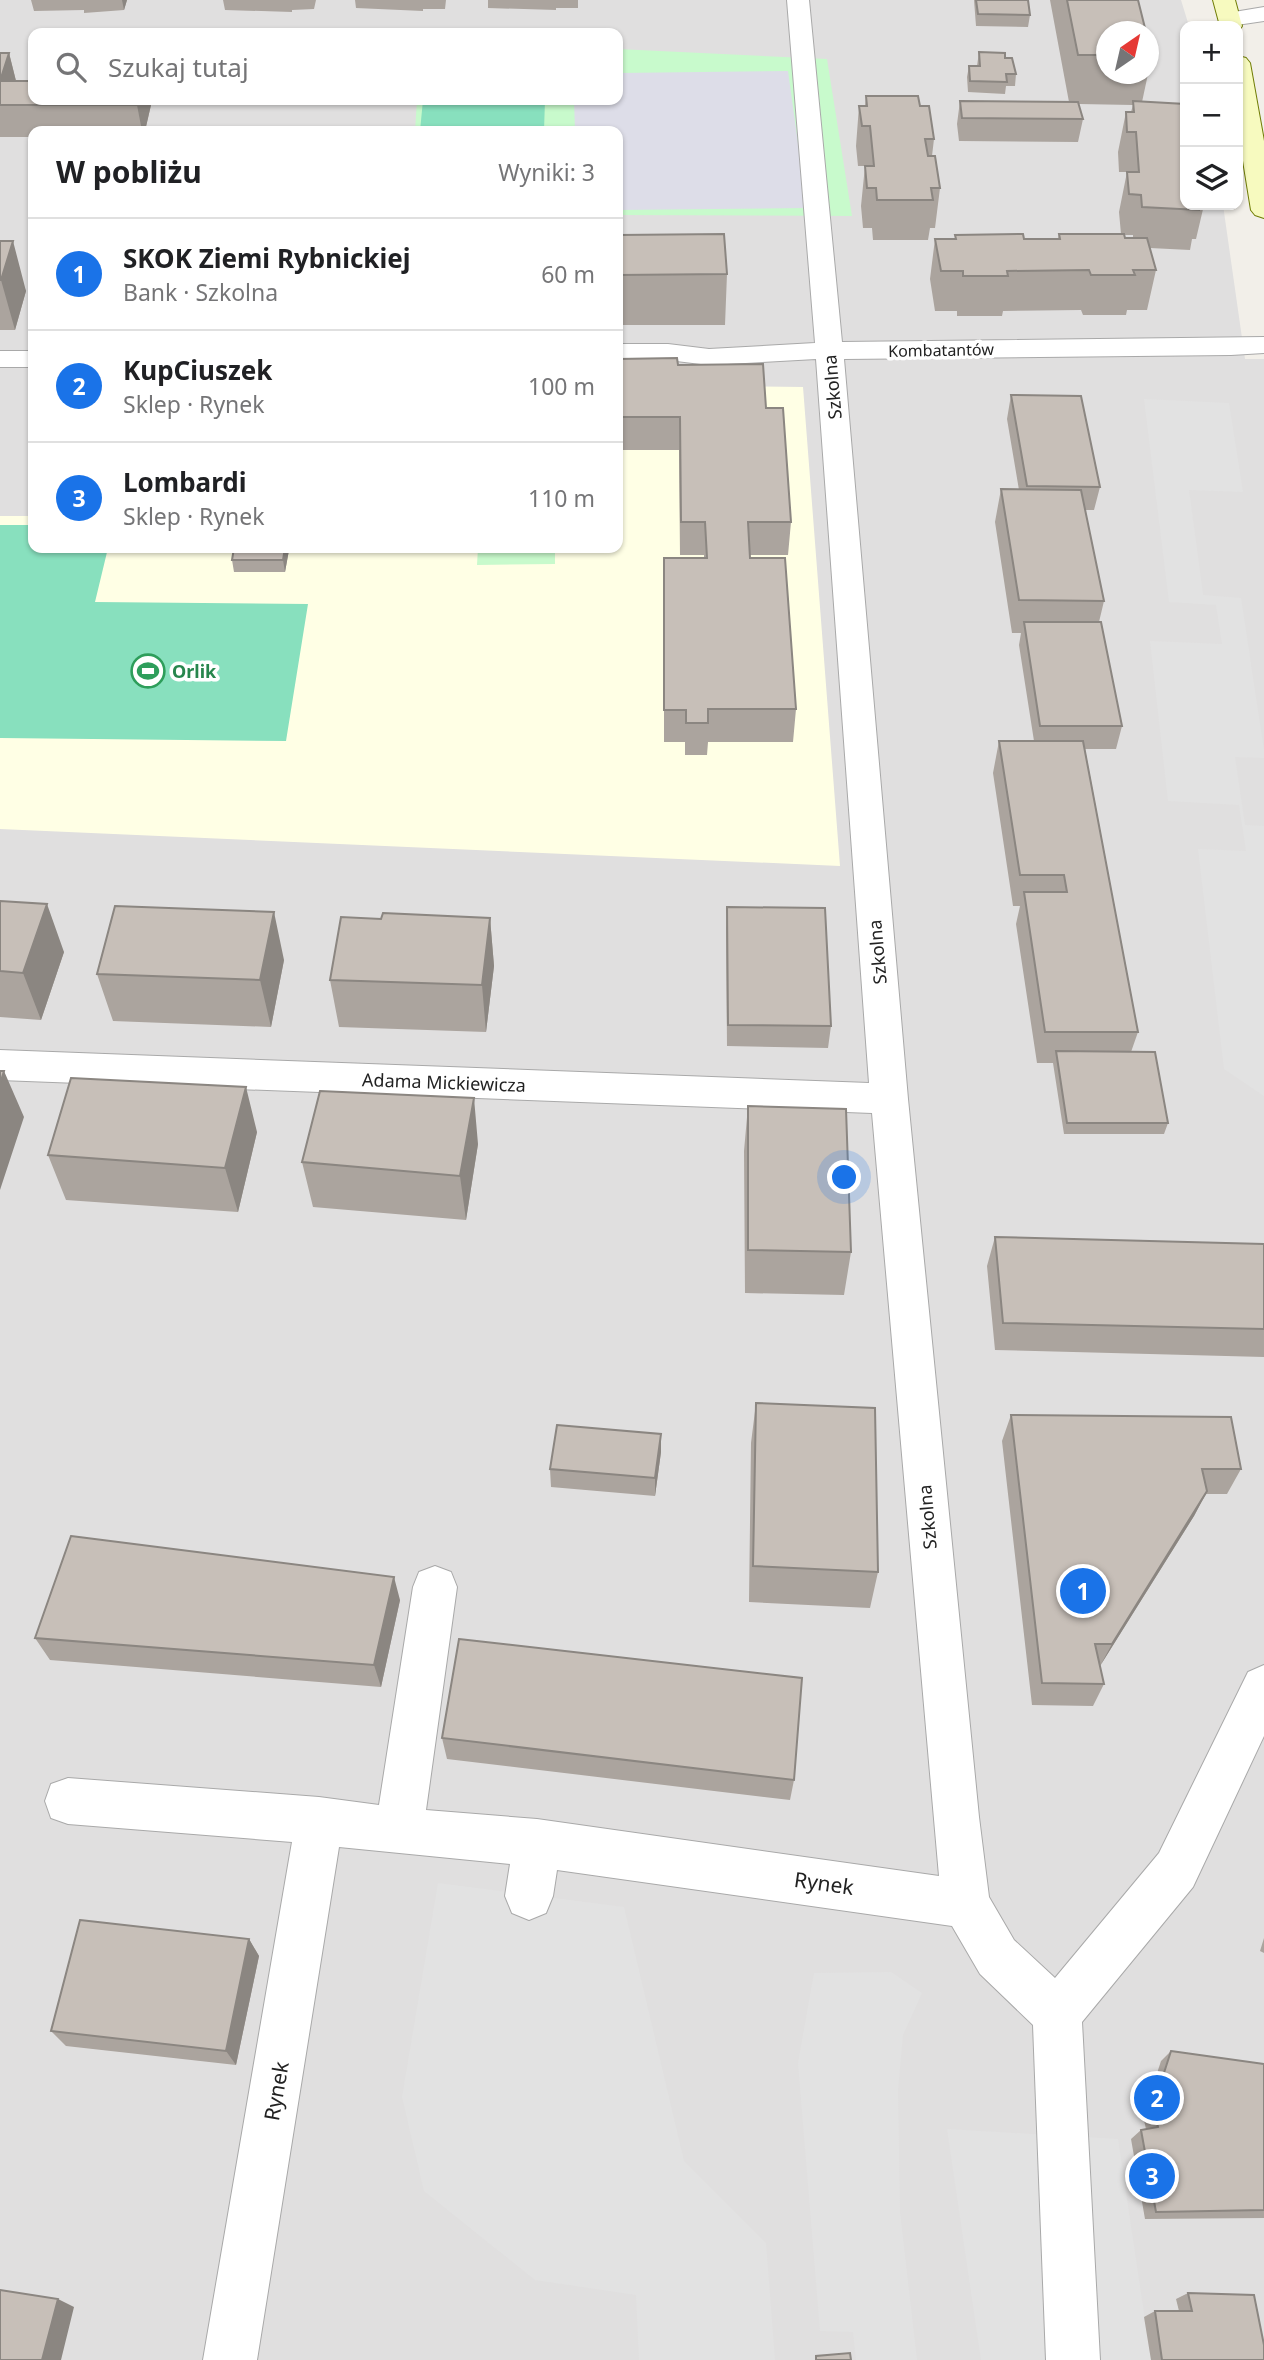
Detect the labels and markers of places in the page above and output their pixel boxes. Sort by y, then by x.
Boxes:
sports icon: Orlik [129,652,167,690]
place label: Orlik [172,659,217,683]
pin: 1 [1060,1565,1106,1617]
pin: 2 [1134,2072,1180,2124]
pin: 3 [1129,2150,1175,2202]

